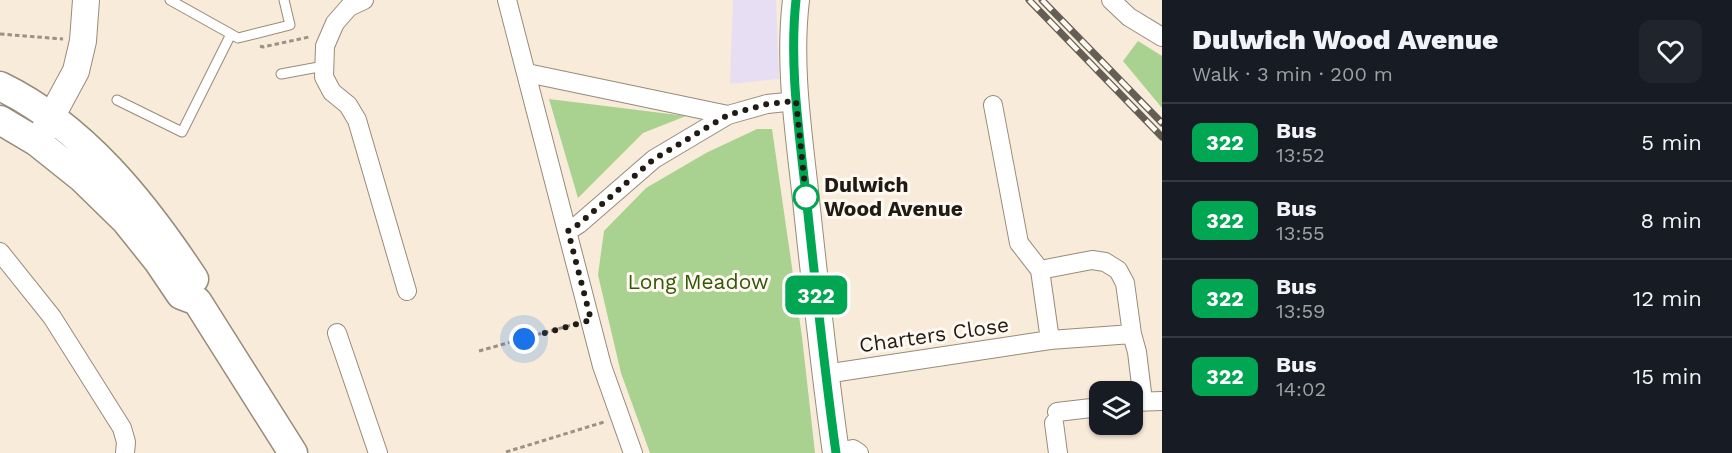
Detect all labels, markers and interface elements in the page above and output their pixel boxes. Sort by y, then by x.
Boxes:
button: heart [1639,20,1702,83]
text: Dulwich Wood Avenue [1192,23,1498,56]
text: Walk · 3 min · 200 m [1192,62,1393,86]
text: Bus [1276,118,1316,143]
text: 322 [1206,130,1244,155]
text: 5 min [1641,130,1702,155]
text: 13:52 [1276,143,1325,167]
place label: Dulwich Wood Avenue [824,172,963,221]
marker: Dulwich Wood Avenue [793,184,819,210]
text: Bus [1276,196,1316,221]
text: 322 [1206,208,1244,233]
text: 8 min [1641,208,1702,233]
text: 13:55 [1276,221,1325,245]
park label: Long Meadow [628,269,768,294]
text: Bus [1276,274,1316,299]
line badge: 322 [782,276,850,314]
text: 322 [797,283,835,308]
text: 322 [1206,286,1244,311]
text: 12 min [1633,286,1702,311]
text: 13:59 [1276,299,1325,323]
street label: Charters Close [857,312,1010,357]
your location [509,324,539,354]
text: Bus [1276,352,1316,377]
text: 322 [1206,364,1244,389]
text: 15 min [1633,364,1702,389]
text: 14:02 [1276,377,1326,401]
map controls [1089,381,1143,435]
button: layers [1089,381,1143,435]

